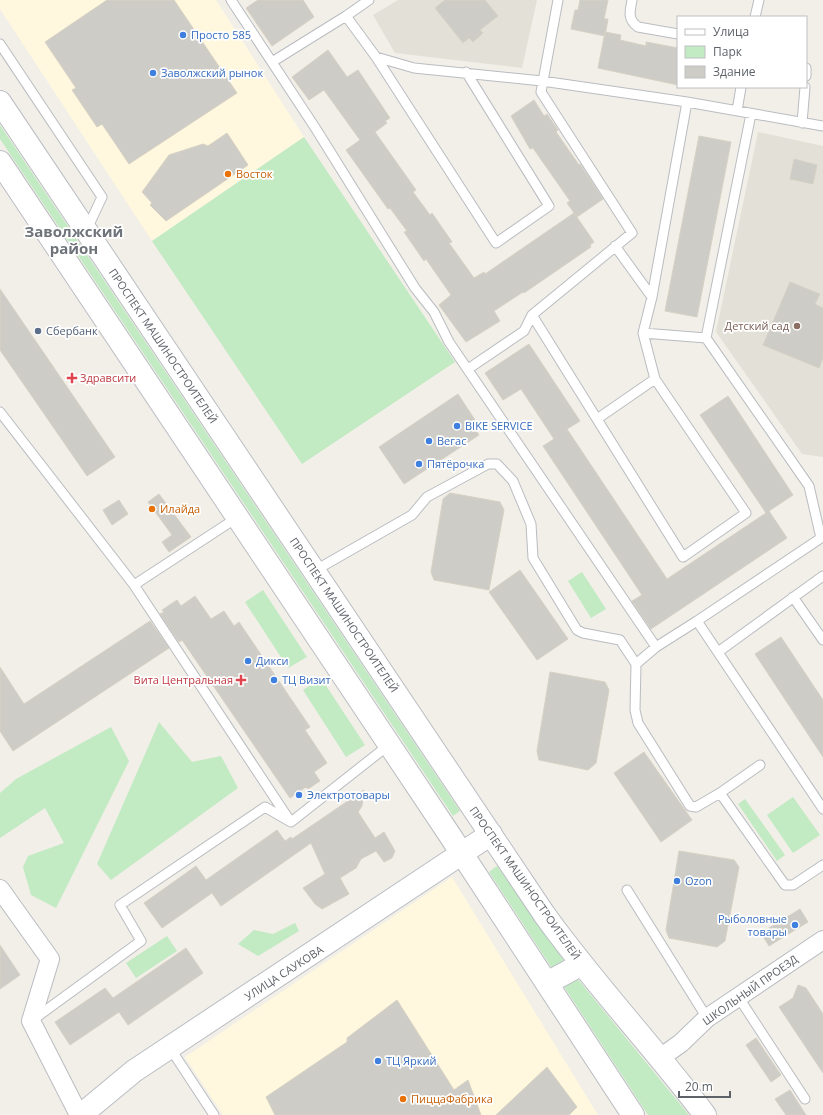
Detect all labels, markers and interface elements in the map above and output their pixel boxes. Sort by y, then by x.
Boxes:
legend [677,16,807,88]
text: Улица [713,23,749,40]
place label: Просто 585 [191,27,251,42]
marker: Просто 585 [178,30,188,40]
text: Парк [713,43,743,60]
text: Здание [713,63,756,80]
place label: Заволжский рынок [161,65,263,80]
marker: Заволжский рынок [148,68,158,78]
place label: Восток [236,166,273,181]
marker: Восток [223,169,233,179]
district label: Заволжский район [25,221,123,258]
street label: ПРОСПЕКТ МАШИНОСТРОИТЕЛЕЙ [106,265,221,426]
place label: Детский сад [725,318,790,333]
marker: Детский сад [792,321,802,331]
place label: Сбербанк [46,323,98,338]
marker: Сбербанк [33,326,43,336]
place label: Здравсити [80,370,136,385]
marker: Здравсити [67,373,77,383]
place label: BIKE SERVICE [465,418,533,433]
marker: BIKE SERVICE [452,421,462,431]
place label: Вегас [437,433,466,448]
marker: Вегас [424,436,434,446]
place label: Пятёрочка [427,456,484,471]
marker: Пятёрочка [414,459,424,469]
place label: Илайда [160,501,200,516]
marker: Илайда [147,504,157,514]
street label: ПРОСПЕКТ МАШИНОСТРОИТЕЛЕЙ [287,534,402,695]
place label: Дикси [256,653,288,668]
marker: Дикси [243,656,253,666]
place label: Вита Центральная [134,672,233,687]
place label: ТЦ Визит [282,672,331,687]
marker: Вита Центральная [236,675,246,685]
marker: ТЦ Визит [269,675,279,685]
place label: Электротовары [307,787,390,802]
marker: Электротовары [294,790,304,800]
street label: ПРОСПЕКТ МАШИНОСТРОИТЕЛЕЙ [467,803,584,962]
place label: Ozon [685,873,712,888]
marker: Ozon [672,876,682,886]
place label: Рыболовные товары [718,911,787,939]
marker: Рыболовные товары [790,920,800,930]
street label: УЛИЦА САУКОВА [242,942,326,1004]
street label: ШКОЛЬНЫЙ ПРОЕЗД [699,951,801,1028]
place label: ТЦ Яркий [386,1053,436,1068]
marker: ТЦ Яркий [373,1056,383,1066]
scale bar [679,1073,730,1099]
text: 20 m [685,1078,713,1095]
place label: ПиццаФабрика [411,1091,493,1106]
marker: ПиццаФабрика [398,1094,408,1104]

